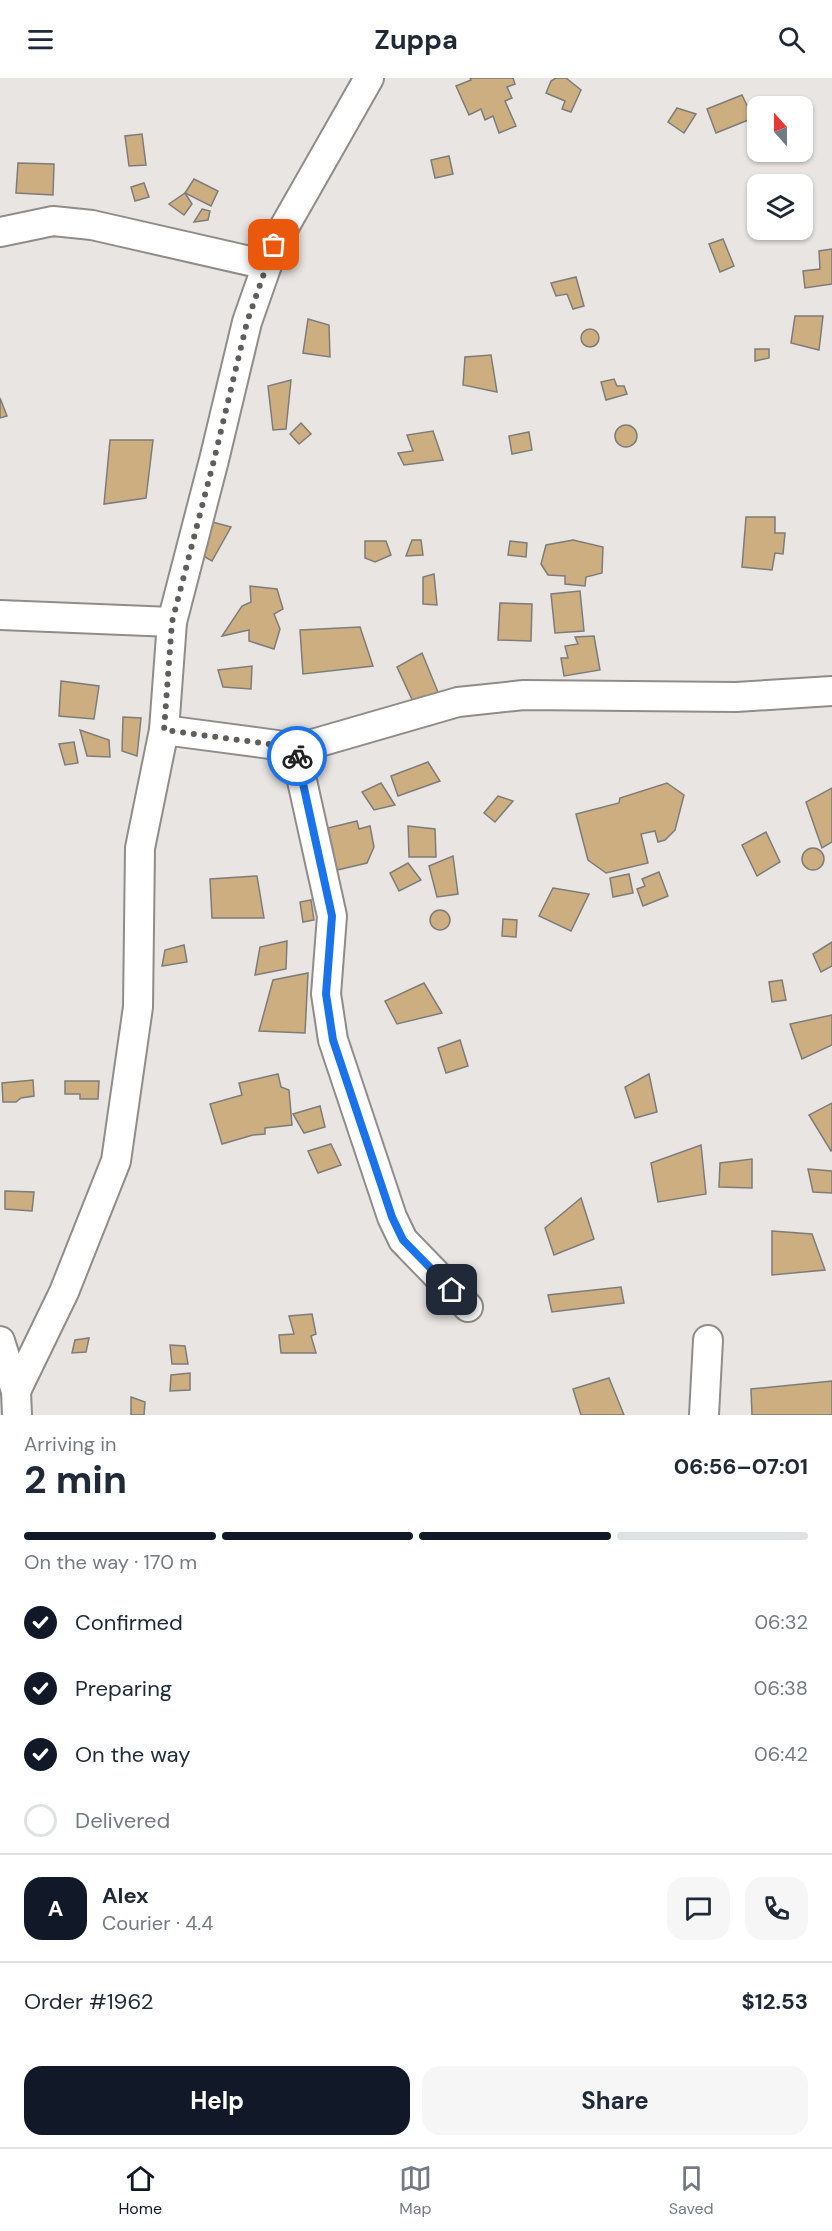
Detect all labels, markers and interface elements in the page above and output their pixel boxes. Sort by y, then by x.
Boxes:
text: Zuppa [374,22,458,57]
icon: menu [24,23,57,56]
icon: search [775,23,808,56]
north arrow [747,96,813,162]
map controls [747,96,813,240]
button: layers [747,174,813,240]
pin [248,219,299,270]
icon: bag [257,228,290,261]
courier [267,726,327,786]
icon: bike [281,740,314,773]
pin [426,1264,477,1315]
icon: home [435,1273,468,1306]
text: Arriving in [24,1431,116,1457]
text: 06:56–07:01 [674,1452,808,1481]
text: 2 min [24,1454,127,1505]
text: On the way · 170 m [24,1549,197,1575]
icon: check [24,1606,57,1639]
text: Confirmed [75,1608,183,1637]
text: 06:32 [754,1609,808,1635]
icon: check [24,1672,57,1705]
text: Preparing [75,1674,172,1703]
text: 06:38 [754,1675,808,1701]
icon: check [24,1738,57,1771]
text: On the way [75,1740,190,1769]
text: 06:42 [754,1741,808,1767]
text: Delivered [75,1806,170,1835]
button: chat [667,1877,730,1940]
button: phone [745,1877,808,1940]
text: Alex [102,1881,149,1910]
text: A [48,1894,63,1923]
text: Courier · 4.4 [102,1910,213,1936]
text: Order #1962 [24,1987,153,2016]
text: $12.53 [742,1987,808,2016]
button: Help [24,2066,410,2135]
button: Share [422,2066,808,2135]
tab: Home [118,2162,162,2219]
tab: Map [399,2162,432,2219]
tab: Saved [669,2162,714,2219]

